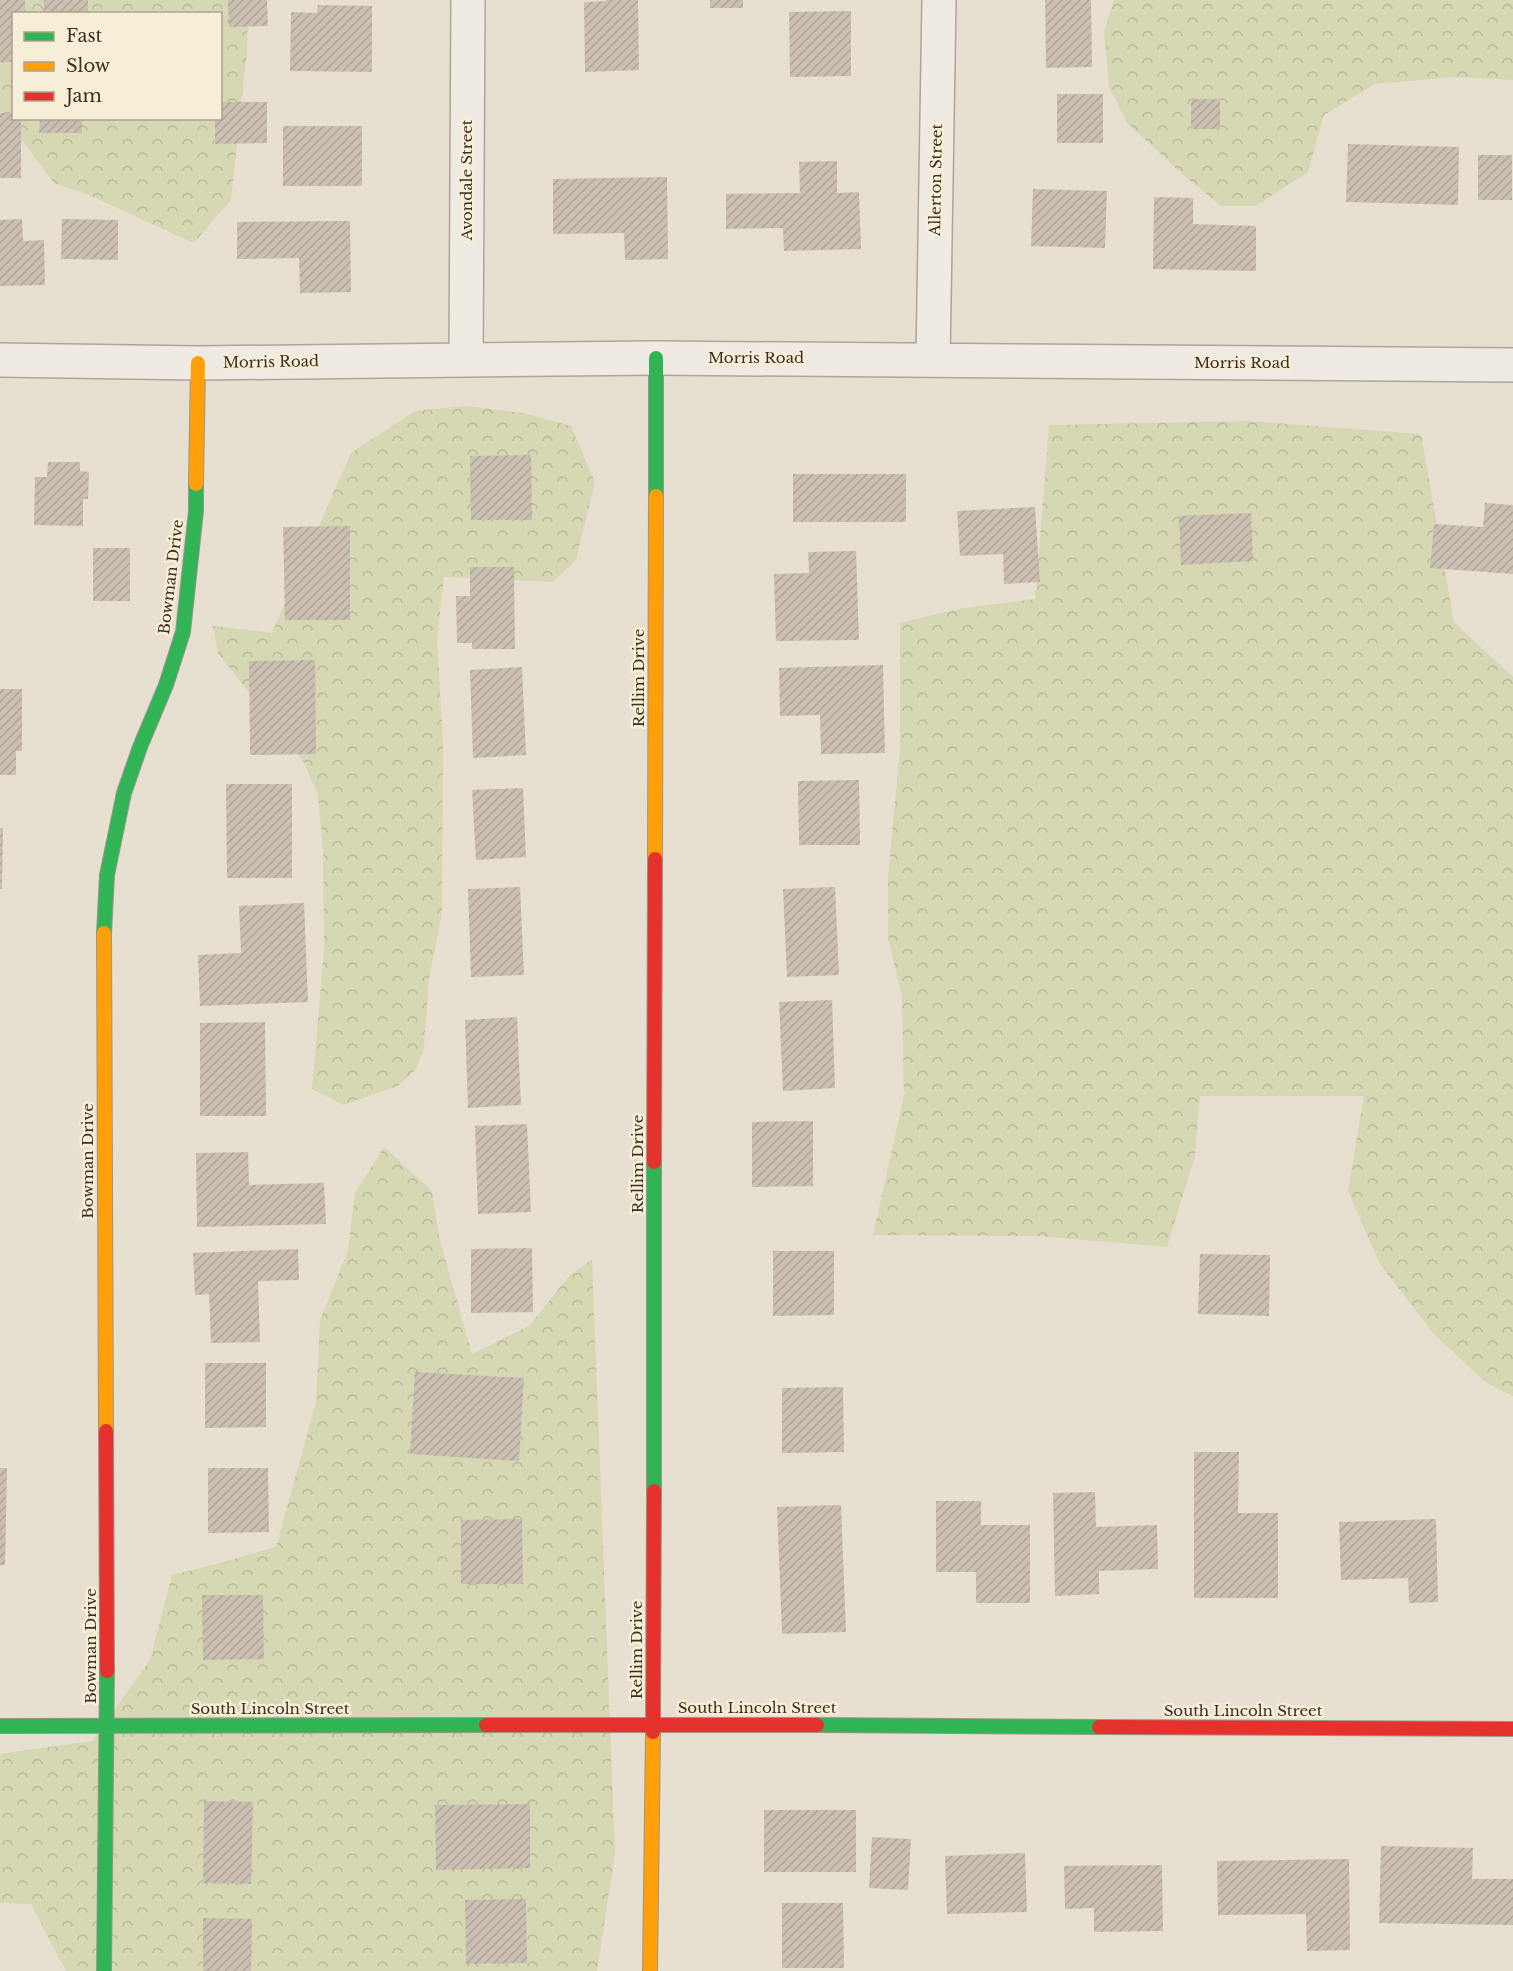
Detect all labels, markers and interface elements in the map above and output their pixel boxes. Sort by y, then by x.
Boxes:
legend [12,12,222,120]
text: Fast [66,25,103,47]
text: Slow [66,55,111,77]
text: Jam [64,85,102,107]
street label: Avondale Street [457,119,476,242]
street label: Allerton Street [925,123,946,237]
street label: Morris Road [708,348,804,367]
street label: Morris Road [223,351,319,372]
street label: Morris Road [1194,353,1290,372]
street label: Bowman Drive [154,518,187,636]
street label: Rellim Drive [629,629,648,727]
street label: Bowman Drive [78,1103,97,1219]
street label: Rellim Drive [628,1115,647,1213]
street label: Bowman Drive [81,1588,100,1704]
street label: Rellim Drive [627,1601,646,1699]
street label: South Lincoln Street [678,1698,837,1717]
street label: South Lincoln Street [191,1699,350,1718]
street label: South Lincoln Street [1164,1701,1323,1720]

